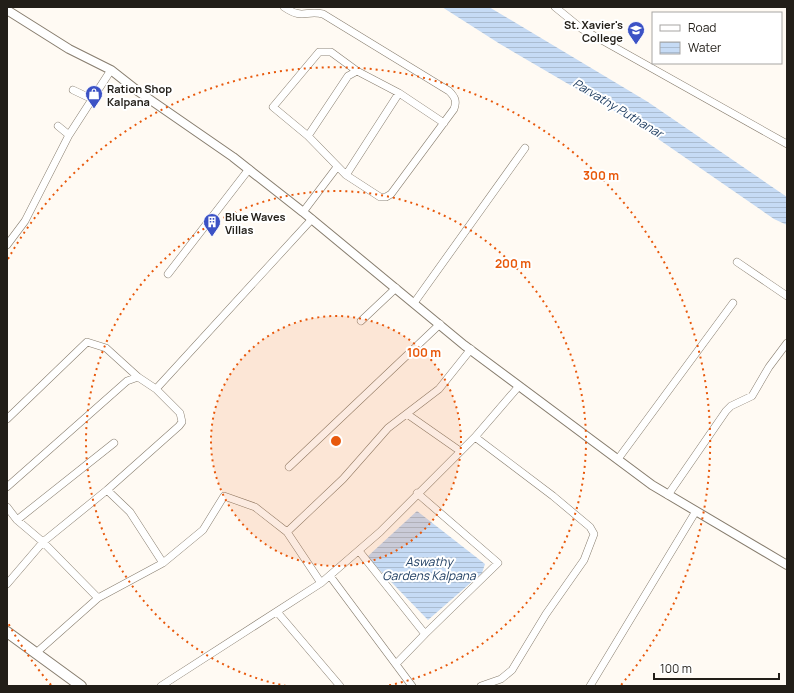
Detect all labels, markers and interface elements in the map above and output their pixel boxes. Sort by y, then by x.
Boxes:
legend [652,12,782,64]
place label: St. Xavier's College [564,17,623,45]
text: Road [688,19,716,36]
school or university icon: St. Xavier's College [626,20,646,45]
text: Water [688,39,722,56]
water label: Parvathy Puthanar [570,74,668,142]
place label: Ration Shop Kalpana [107,81,172,109]
shop icon: Ration Shop Kalpana [84,84,104,109]
text: 300 m [583,167,619,184]
place label: Blue Waves Villas [225,209,286,237]
building icon: Blue Waves Villas [202,212,222,237]
text: 200 m [495,255,531,272]
text: 100 m [407,344,441,361]
centre of rings [329,434,343,448]
water label: Aswathy Gardens Kalpana [382,553,477,584]
scale bar [654,655,779,681]
text: 100 m [660,660,692,677]

